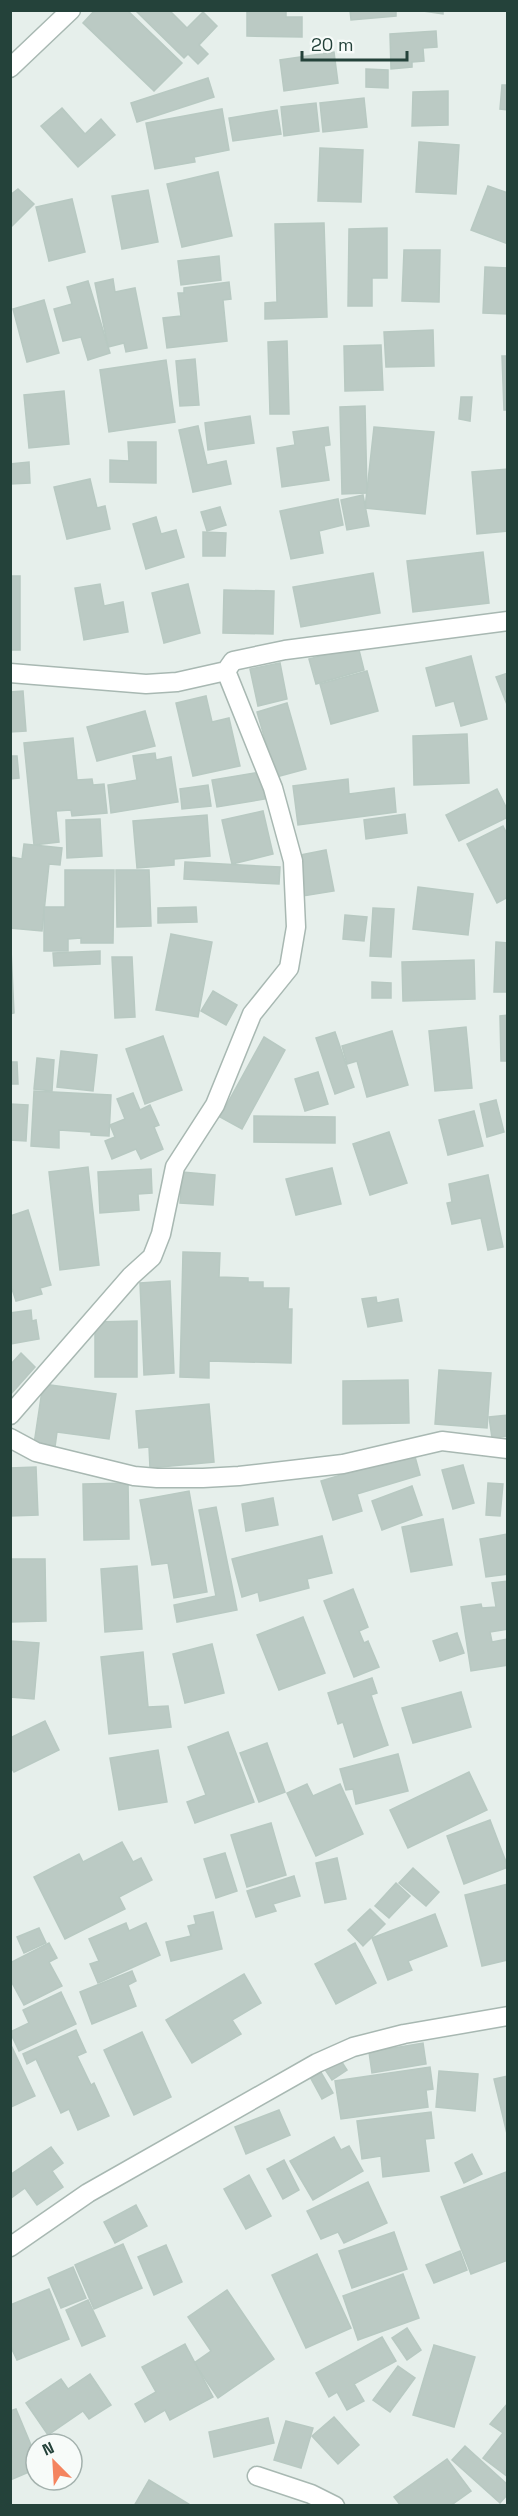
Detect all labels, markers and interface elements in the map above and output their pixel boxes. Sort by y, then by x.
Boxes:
scale bar [302,24,407,62]
text: 20 m [311,33,354,56]
north arrow [24,2432,84,2492]
text: N [39,2437,57,2461]

